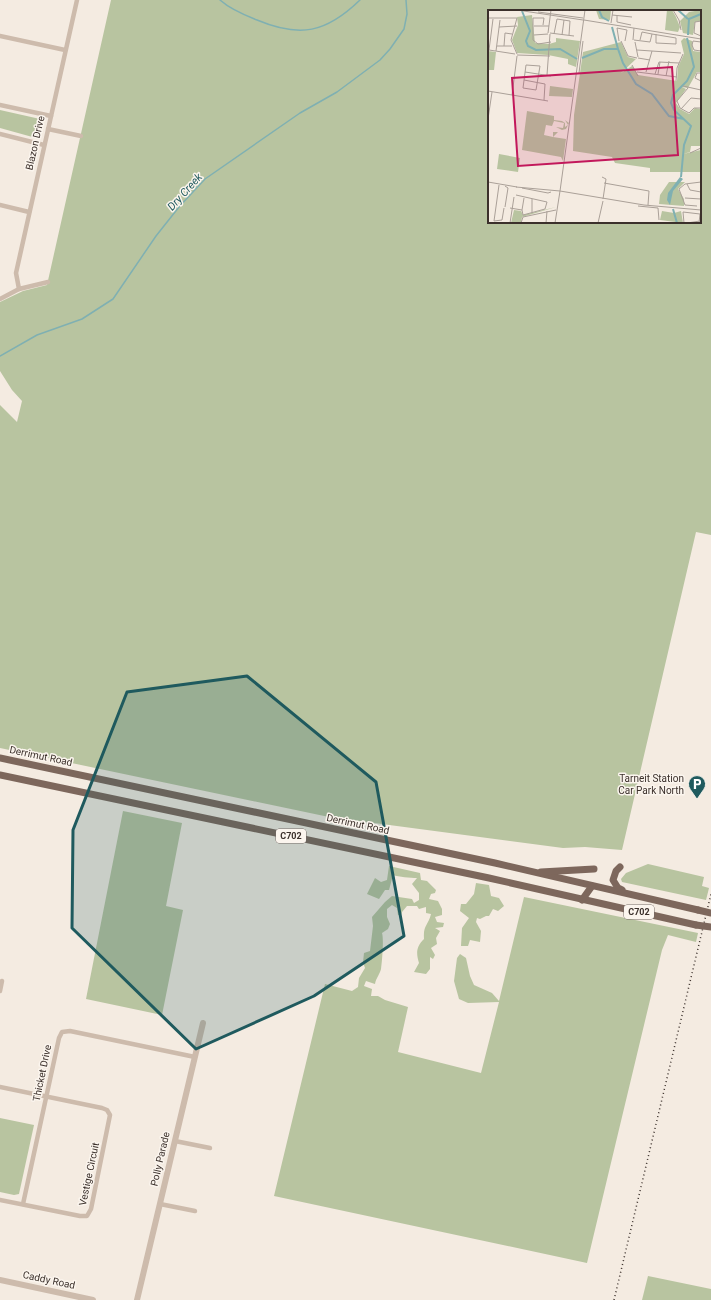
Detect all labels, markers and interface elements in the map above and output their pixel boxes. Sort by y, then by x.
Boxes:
inset map [488,10,701,223]
street label: Blazon Drive [23,115,47,171]
water label: Dry Creek [165,170,205,213]
street label: Derrimut Road [9,744,73,768]
place label: Tarneit Station Car Park North [618,773,684,796]
parking icon: Tarneit Station Car Park North [687,774,707,799]
street label: Derrimut Road [326,812,390,836]
road number: C702 [276,829,306,843]
road number: C702 [624,905,654,919]
street label: Thicket Drive [31,1044,53,1102]
street label: Polly Parade [148,1131,172,1187]
street label: Vestige Circuit [77,1141,101,1207]
street label: Caddy Road [22,1269,76,1291]

